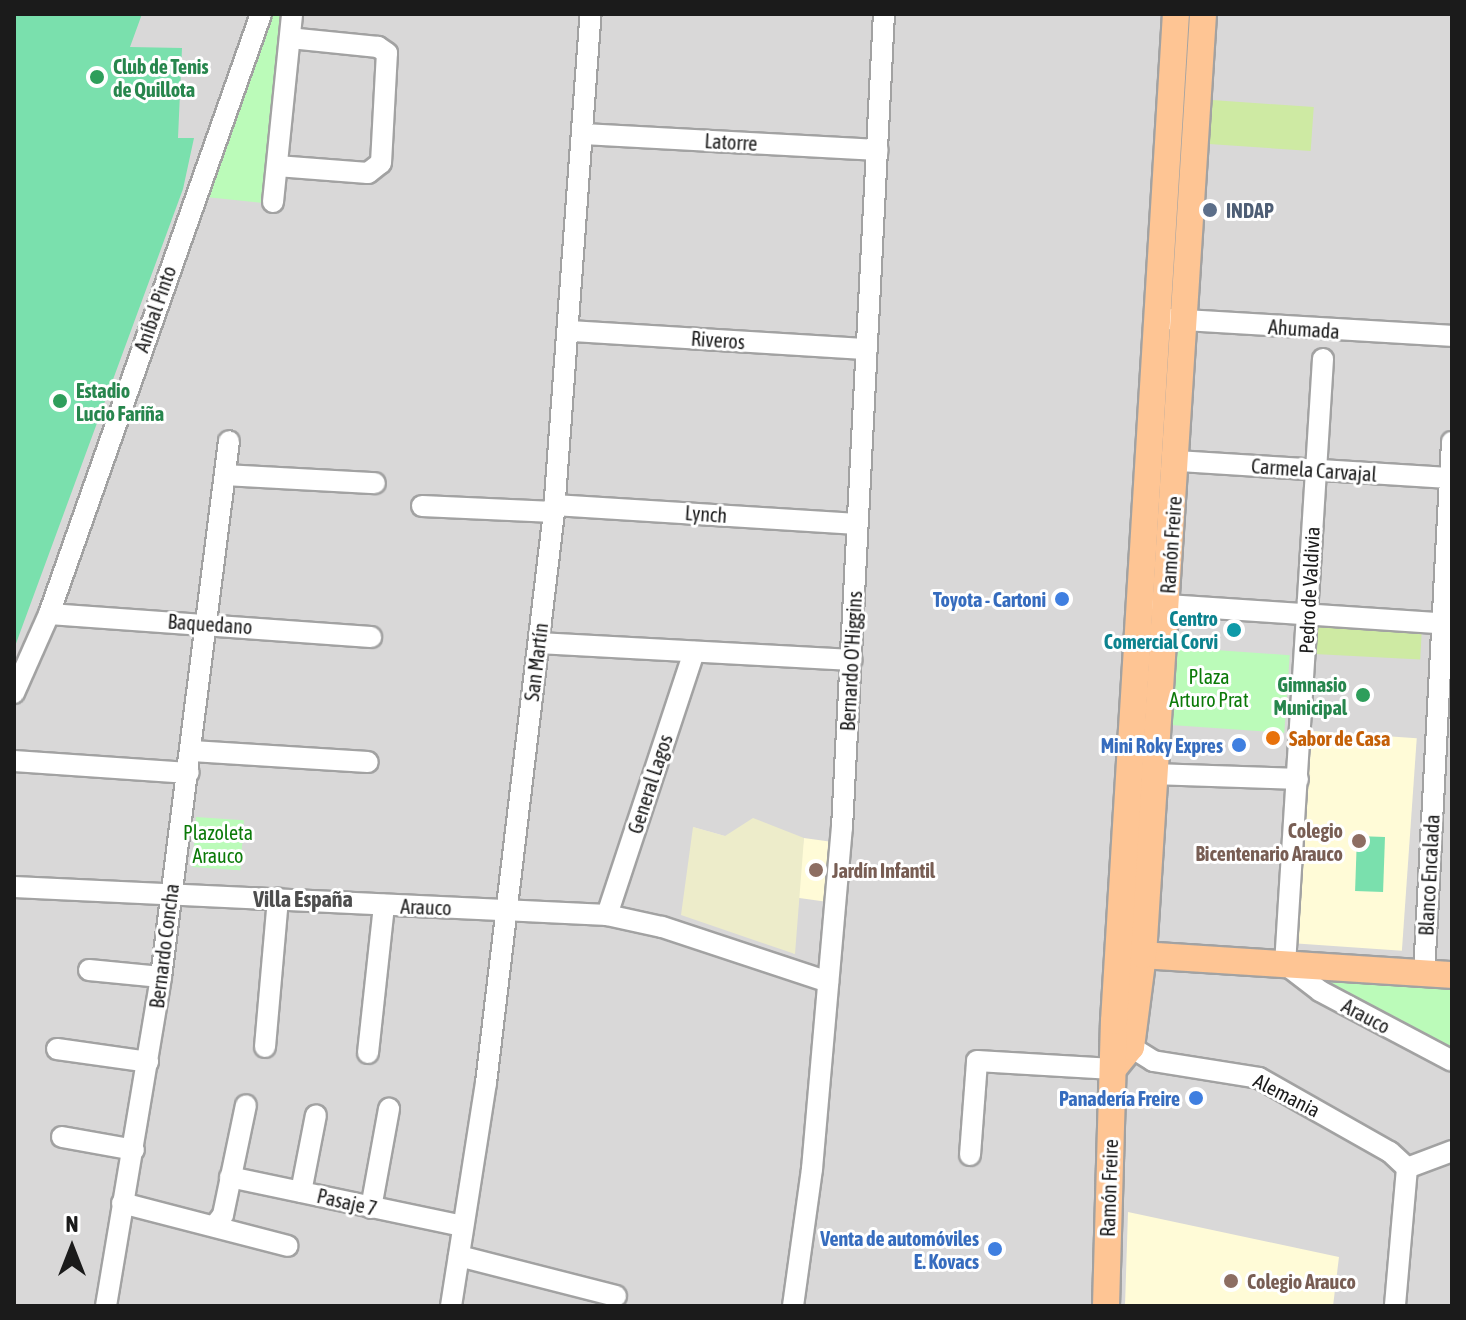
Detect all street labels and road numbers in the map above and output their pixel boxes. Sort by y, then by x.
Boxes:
street label: Latorre [704,129,758,155]
street label: Aníbal Pinto [129,263,181,355]
street label: Ahumada [1267,315,1341,343]
street label: Riveros [690,326,746,354]
street label: Carmela Carvajal [1250,454,1378,486]
street label: Ramón Freire [1156,495,1186,595]
street label: Lynch [684,501,728,527]
street label: Pedro de Valdivia [1294,526,1324,654]
street label: Bernardo O'Higgins [835,590,867,732]
street label: Baquedano [167,609,253,639]
street label: San Martín [519,622,553,702]
street label: General Lagos [623,731,677,837]
street label: Blanco Encalada [1414,814,1444,936]
street label: Bernardo Concha [144,882,184,1010]
street label: Arauco [400,894,452,920]
street label: Arauco [1338,993,1394,1039]
street label: Alemania [1250,1068,1324,1122]
street label: Ramón Freire [1095,1139,1123,1237]
street label: Pasaje 7 [315,1183,379,1221]

